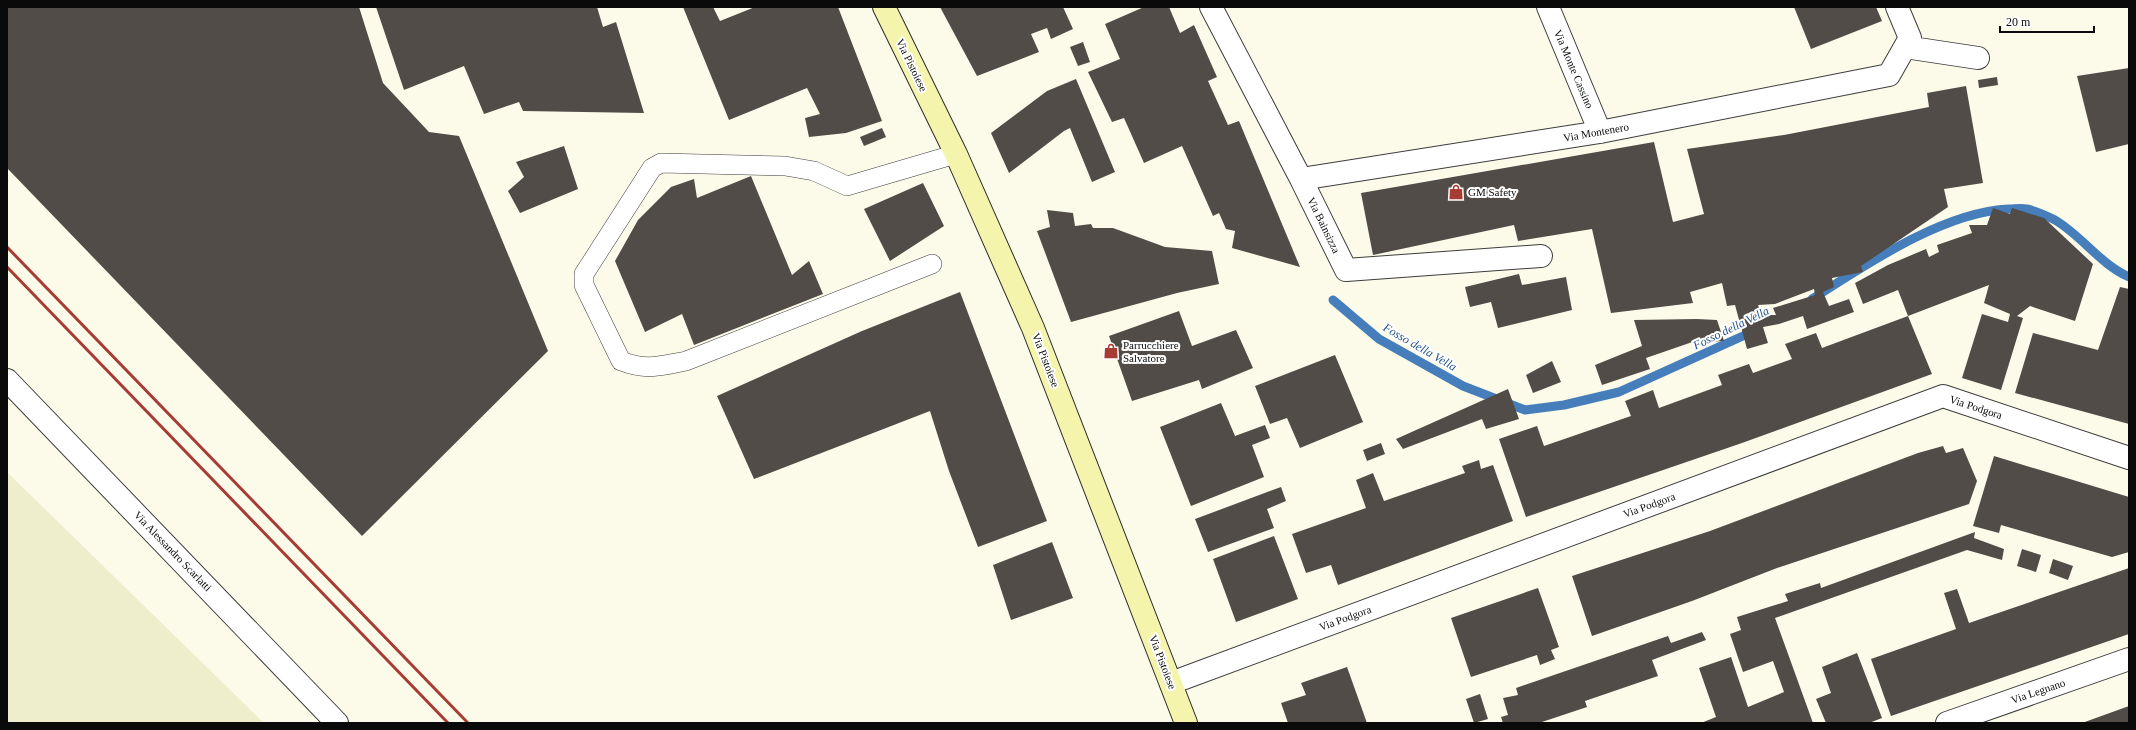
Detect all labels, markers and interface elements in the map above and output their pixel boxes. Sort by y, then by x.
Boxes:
scale bar [2000,8,2094,34]
text: 20 m [2006,15,2031,29]
street label: Via Monte Cassino [1552,28,1596,111]
street label: Via Pistoiese [894,37,930,93]
street label: Via Montenero [1562,120,1630,144]
shop icon: GM Safety [1447,183,1465,201]
place label: GM Safety [1468,186,1517,198]
street label: Via Bainsizza [1305,195,1343,255]
water label: Fosso della Vella [1690,304,1771,353]
water label: Fosso della Vella [1380,320,1459,374]
street label: Via Pistoiese [1030,331,1062,389]
place label: Parrucchiere Salvatore [1123,339,1179,364]
shop icon: Parrucchiere Salvatore [1102,342,1120,360]
street label: Via Podgora [1948,393,2004,421]
street label: Via Podgora [1621,490,1677,520]
street label: Via Alessandro Scarlatti [132,509,214,593]
street label: Via Podgora [1317,603,1373,633]
street label: Via Pistoiese [1147,633,1179,691]
street label: Via Legnano [2009,676,2067,706]

